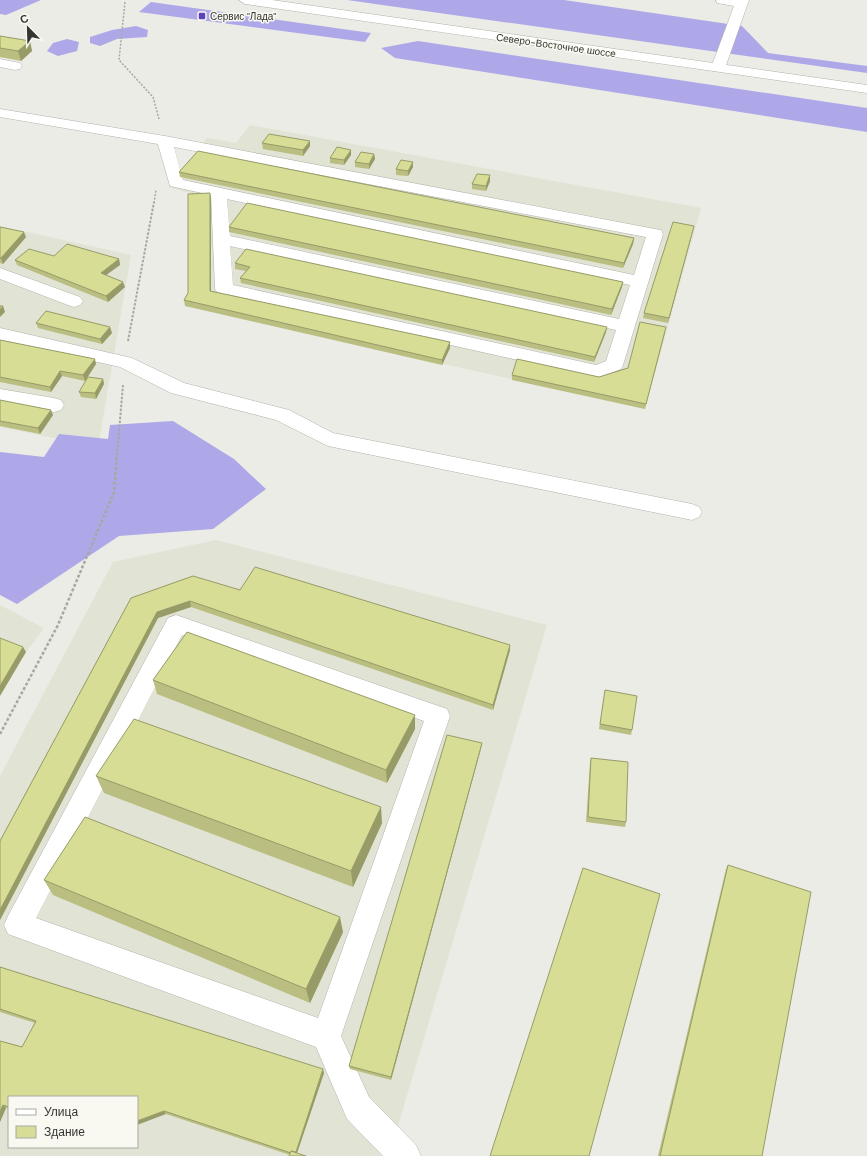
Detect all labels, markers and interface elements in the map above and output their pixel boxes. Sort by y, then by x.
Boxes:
north arrow [8,8,48,48]
place label: Сервис "Лада" [210,10,276,23]
text: С [18,11,31,27]
marker: Сервис "Лада" [197,11,207,21]
street label: Северо-Восточное шоссе [495,31,617,60]
legend [8,1096,138,1148]
text: Улица [44,1104,78,1120]
text: Здание [44,1124,85,1140]

